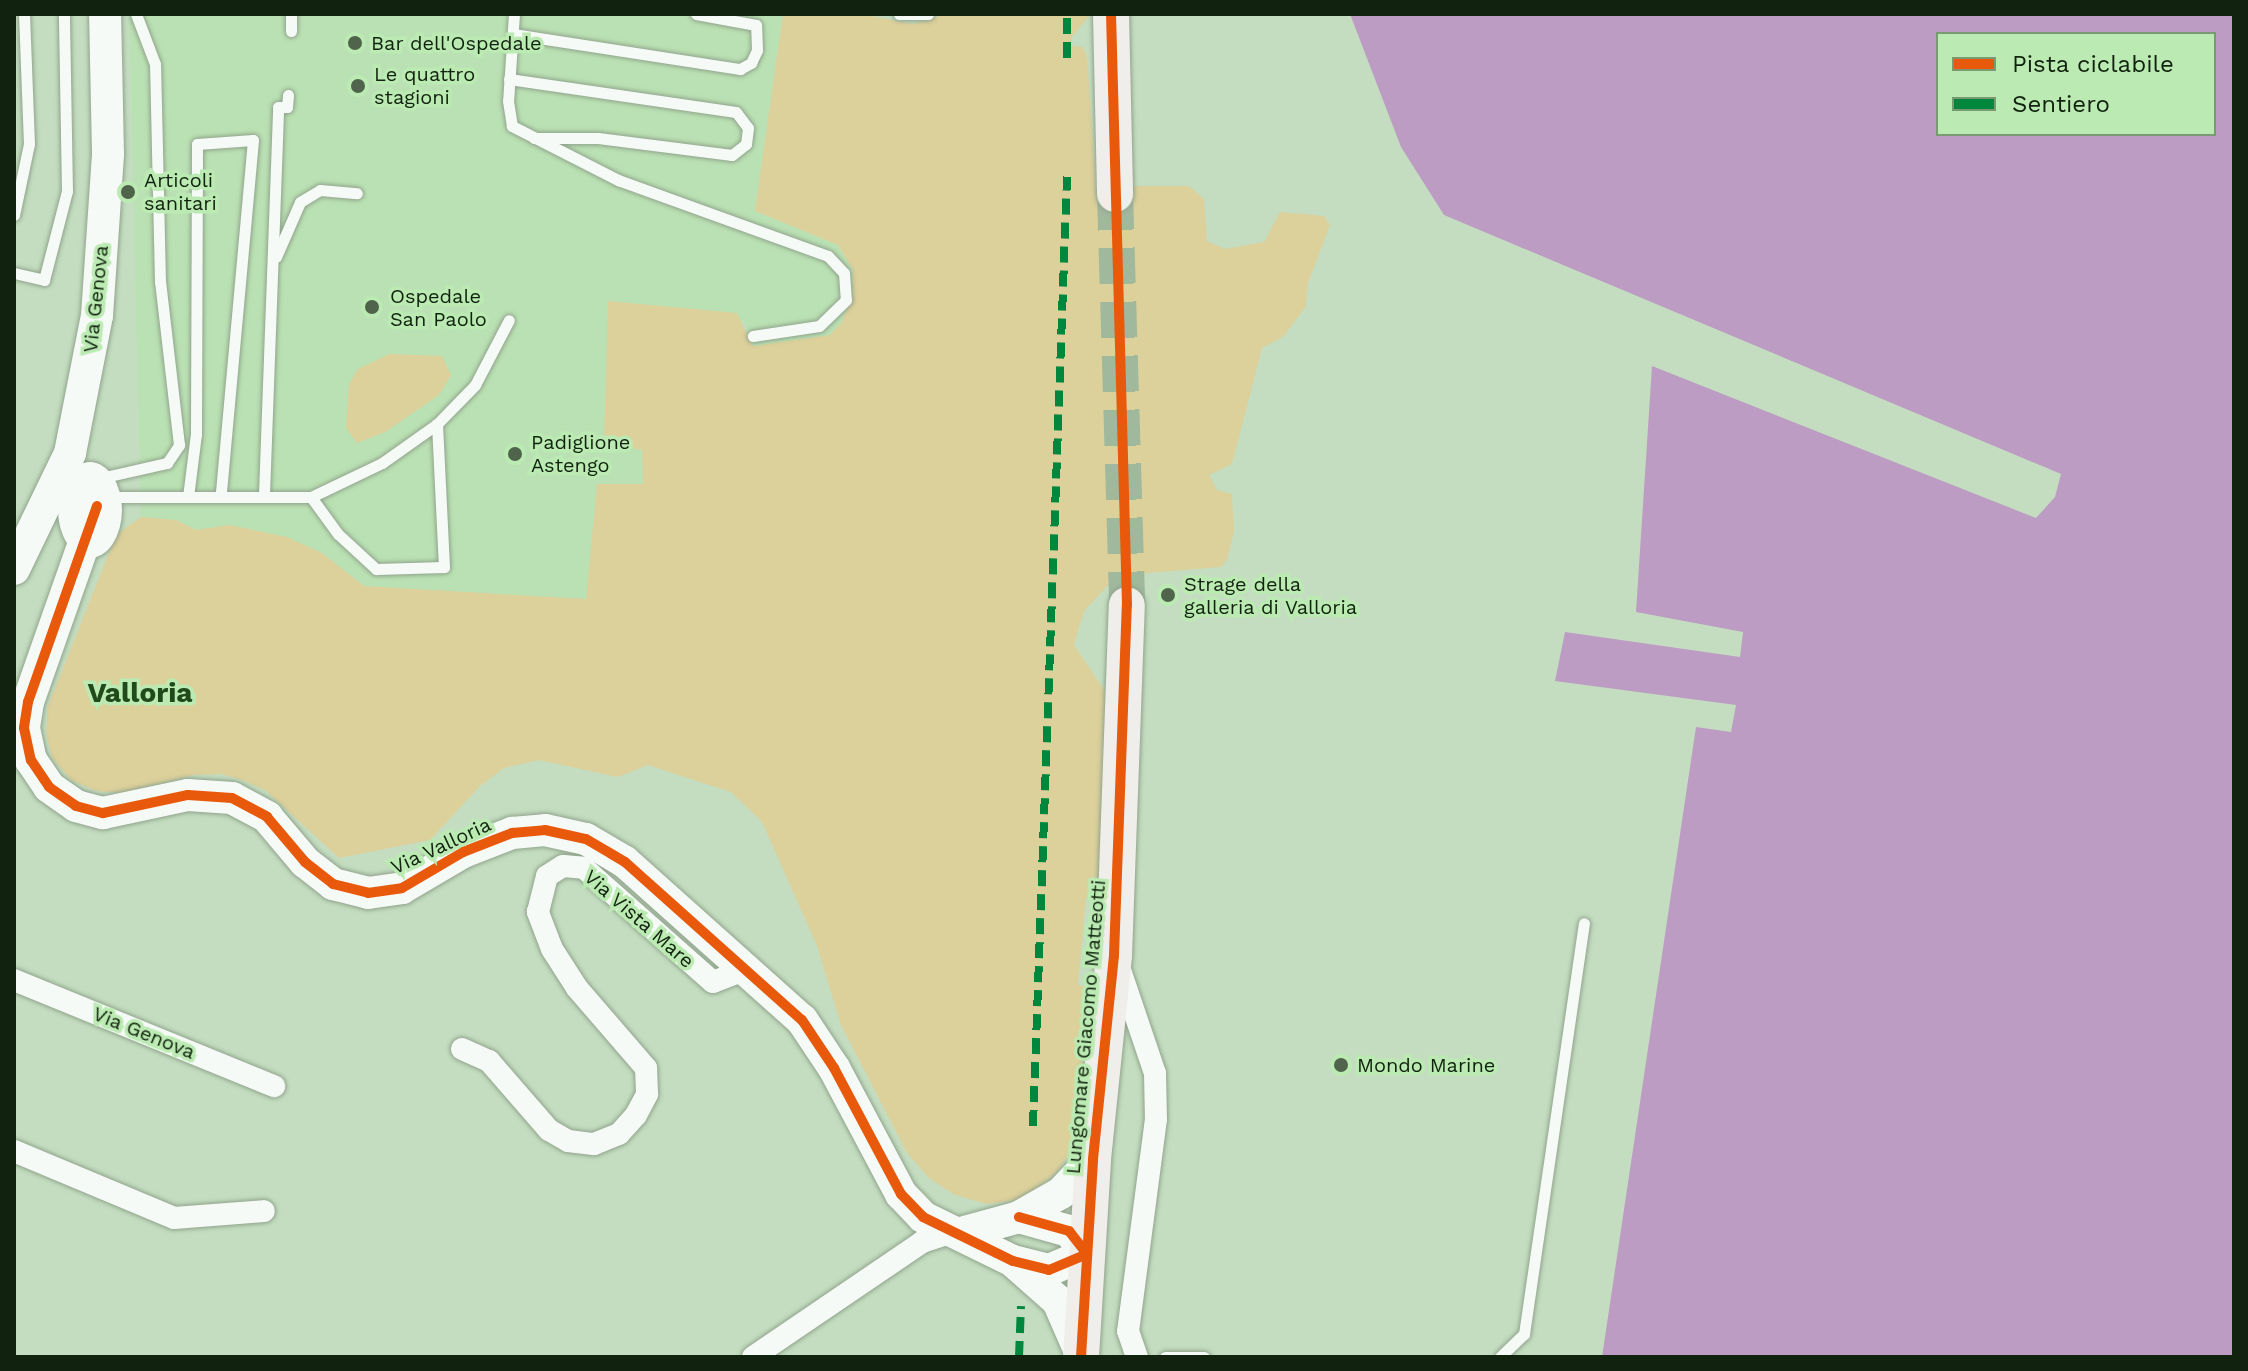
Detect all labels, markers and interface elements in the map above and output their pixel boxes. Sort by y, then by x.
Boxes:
place label: Bar dell'Ospedale [371,31,542,55]
legend [1936,32,2216,136]
marker: Bar dell'Ospedale [346,34,364,52]
text: Pista ciclabile [2012,50,2174,78]
place label: Le quattro stagioni [374,62,475,109]
marker: Le quattro stagioni [349,77,367,95]
text: Sentiero [2012,90,2110,118]
place label: Articoli sanitari [144,168,217,215]
marker: Articoli sanitari [119,183,137,201]
street label: Via Genova [78,244,114,354]
place label: Ospedale San Paolo [390,284,487,331]
marker: Ospedale San Paolo [361,296,383,318]
place label: Padiglione Astengo [531,430,630,477]
marker: Padiglione Astengo [506,445,524,463]
place label: Strage della galleria di Valloria [1184,572,1358,619]
marker: Strage della galleria di Valloria [1159,586,1177,604]
district label: Valloria [87,676,193,710]
street label: Via Valloria [387,812,495,880]
street label: Via Vista Mare [579,864,699,974]
street label: Lungomare Giacomo Matteotti [1061,879,1111,1175]
street label: Via Genova [89,1002,199,1064]
place label: Mondo Marine [1357,1053,1495,1077]
marker: Mondo Marine [1332,1056,1350,1074]

